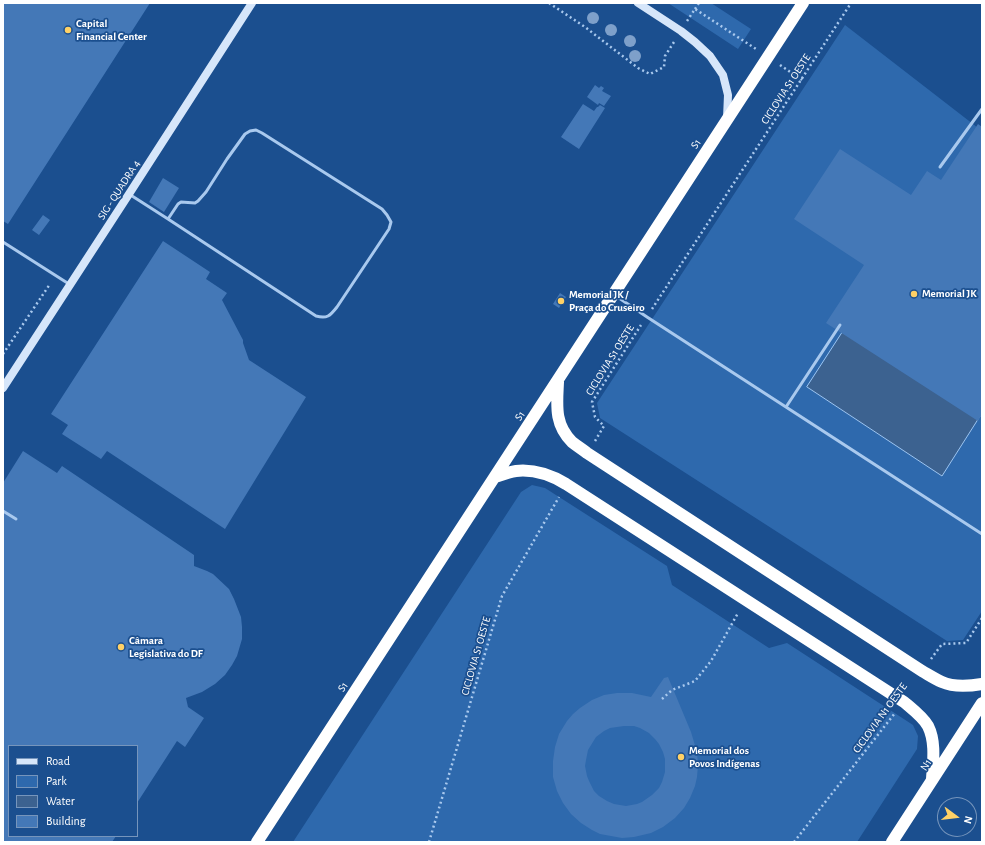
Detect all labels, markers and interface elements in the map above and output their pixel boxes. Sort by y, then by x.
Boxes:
place label: Capital Financial Center [76,17,147,43]
marker: Capital Financial Center [63,25,73,35]
street label: CICLOVIA S1 OESTE [758,51,814,127]
street label: S1 [688,137,704,151]
street label: SIG - QUADRA 4 [95,158,143,222]
place label: Memorial JK [922,287,977,301]
place label: Memorial JK / Praça do Cruseiro [569,288,645,314]
marker: Memorial JK [909,289,919,299]
marker: Memorial JK / Praça do Cruseiro [556,296,566,306]
street label: CICLOVIA S1 OESTE [583,322,637,398]
street label: S1 [512,409,528,423]
street label: CICLOVIA S1 OESTE [458,615,494,697]
place label: Câmara Legislativa do DF [129,634,203,660]
marker: Câmara Legislativa do DF [116,642,126,652]
street label: S1 [335,680,351,694]
street label: CICLOVIA N1 OESTE [850,680,910,756]
place label: Memorial dos Povos Indígenas [689,744,760,770]
legend [8,745,138,837]
marker: Memorial dos Povos Indígenas [676,752,686,762]
text: Road [46,755,70,767]
street label: N1 [917,757,935,773]
text: Park [46,775,67,787]
text: Water [46,795,75,807]
north arrow [937,797,977,837]
text: Building [46,815,86,827]
text: N [962,815,974,825]

